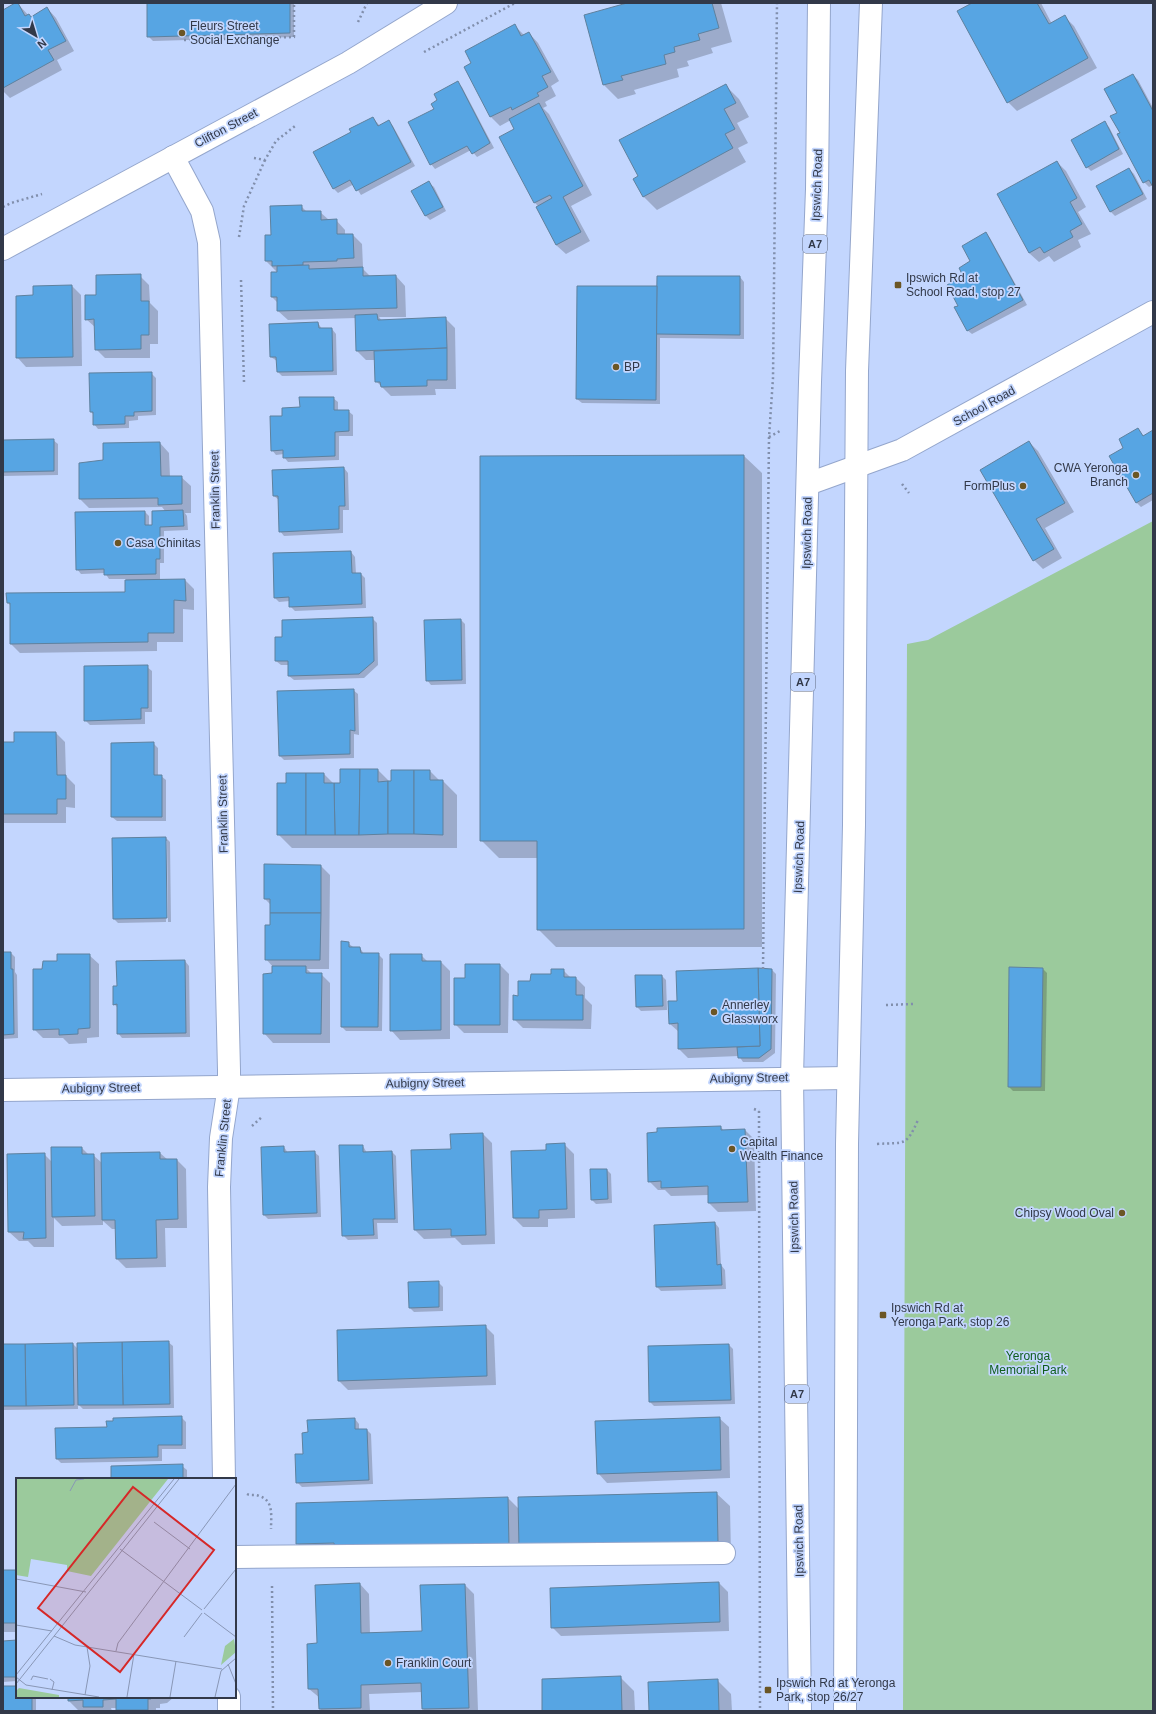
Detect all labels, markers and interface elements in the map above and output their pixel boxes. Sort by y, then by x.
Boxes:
north arrow [16,16,56,56]
place label: Fleurs Street Social Exchange [190,19,280,47]
marker: Fleurs Street Social Exchange [177,28,187,38]
text: N [35,37,49,51]
street label: Clifton Street [192,105,260,150]
street label: Ipswich Road [809,149,825,221]
road number: A7 [803,235,827,253]
place label: Ipswich Rd at School Road, stop 27 [906,271,1021,299]
marker: Ipswich Rd at School Road, stop 27 [893,280,903,290]
place label: BP [624,360,640,374]
marker: BP [611,362,621,372]
street label: School Road [951,383,1017,429]
street label: Franklin Street [207,450,223,529]
place label: CWA Yeronga Branch [1054,461,1128,489]
marker: CWA Yeronga Branch [1131,470,1141,480]
place label: FormPlus [964,479,1015,493]
marker: FormPlus [1018,481,1028,491]
street label: Ipswich Road [799,497,815,569]
place label: Casa Chinitas [126,536,201,550]
marker: Casa Chinitas [113,538,123,548]
road number: A7 [791,673,815,691]
street label: Franklin Street [215,774,231,853]
street label: Ipswich Road [791,821,807,893]
place label: Annerley Glassworx [722,998,778,1026]
marker: Annerley Glassworx [709,1007,719,1017]
street label: Aubigny Street [710,1070,789,1086]
street label: Aubigny Street [386,1075,465,1091]
street label: Aubigny Street [62,1080,141,1096]
street label: Franklin Street [212,1098,234,1178]
place label: Capital Wealth Finance [740,1135,823,1163]
marker: Capital Wealth Finance [727,1144,737,1154]
street label: Ipswich Road [786,1181,802,1253]
place label: Chipsy Wood Oval [1015,1206,1114,1220]
marker: Chipsy Wood Oval [1117,1208,1127,1218]
place label: Ipswich Rd at Yeronga Park, stop 26 [891,1301,1010,1329]
marker: Ipswich Rd at Yeronga Park, stop 26 [878,1310,888,1320]
park label: Yeronga Memorial Park [989,1349,1068,1377]
road number: A7 [785,1385,809,1403]
inset map [16,1478,236,1698]
street label: Ipswich Road [791,1505,807,1577]
place label: Franklin Court [396,1656,472,1670]
marker: Franklin Court [383,1658,393,1668]
place label: Ipswich Rd at Yeronga Park, stop 26/27 [776,1676,896,1704]
marker: Ipswich Rd at Yeronga Park, stop 26/27 [763,1685,773,1695]

